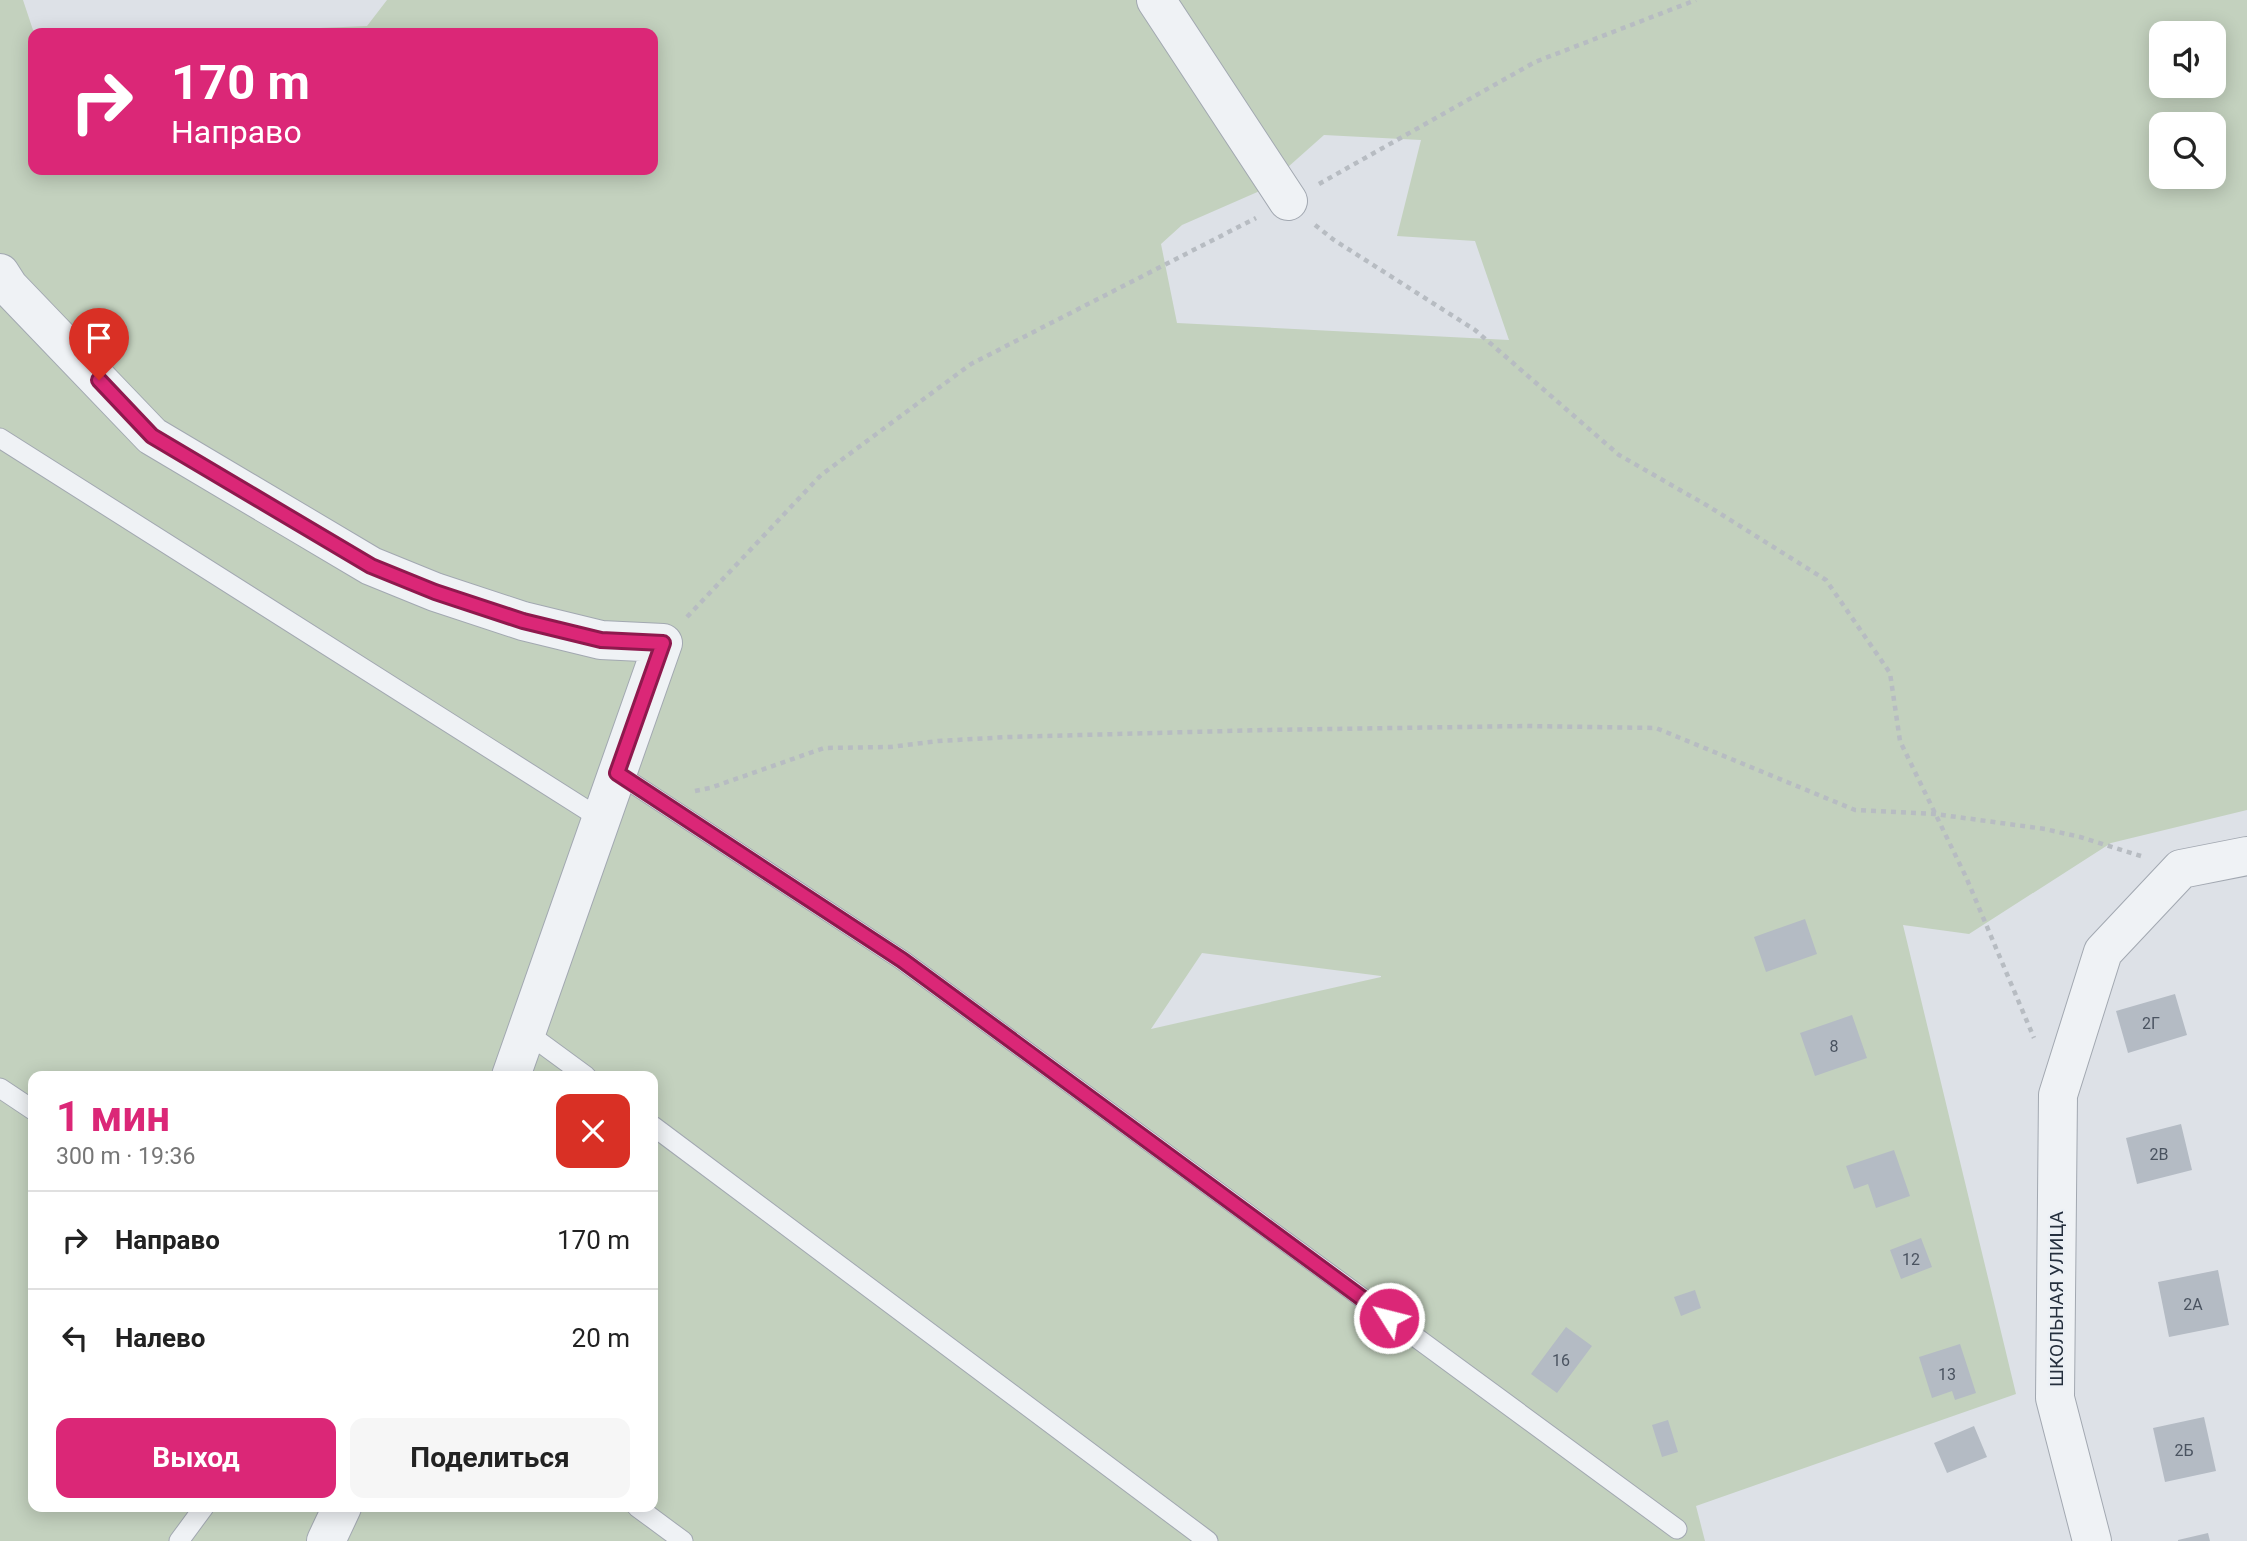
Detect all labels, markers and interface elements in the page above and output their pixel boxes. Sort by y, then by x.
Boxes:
map controls [2149,21,2226,189]
button: sound [2149,21,2226,98]
text: 170 m [171,54,310,111]
icon: right [56,56,147,147]
button: search [2149,112,2226,189]
text: Направо [171,113,302,151]
pin [69,308,129,380]
icon: arrive [80,319,118,357]
house number: 2Г [2142,1014,2160,1033]
house number: 8 [1830,1037,1839,1056]
text: 1 мин [56,1092,170,1141]
button: close [556,1094,630,1168]
text: 300 m · 19:36 [56,1143,195,1170]
house number: 2В [2150,1145,2169,1164]
street label: ШКОЛЬНАЯ УЛИЦА [2045,1210,2068,1387]
icon: right [56,1221,94,1259]
text: Направо [115,1225,220,1255]
text: 170 m [557,1225,630,1255]
house number: 12 [1902,1250,1920,1269]
position arrow [1352,1281,1426,1355]
house number: 2А [2183,1295,2203,1314]
icon: left [56,1319,94,1357]
text: Налево [115,1323,205,1353]
text: 20 m [572,1323,630,1353]
house number: 16 [1552,1351,1570,1370]
house number: 13 [1938,1365,1956,1384]
button: Выход [56,1418,336,1498]
button: Поделиться [350,1418,630,1498]
house number: 2Б [2174,1441,2194,1460]

